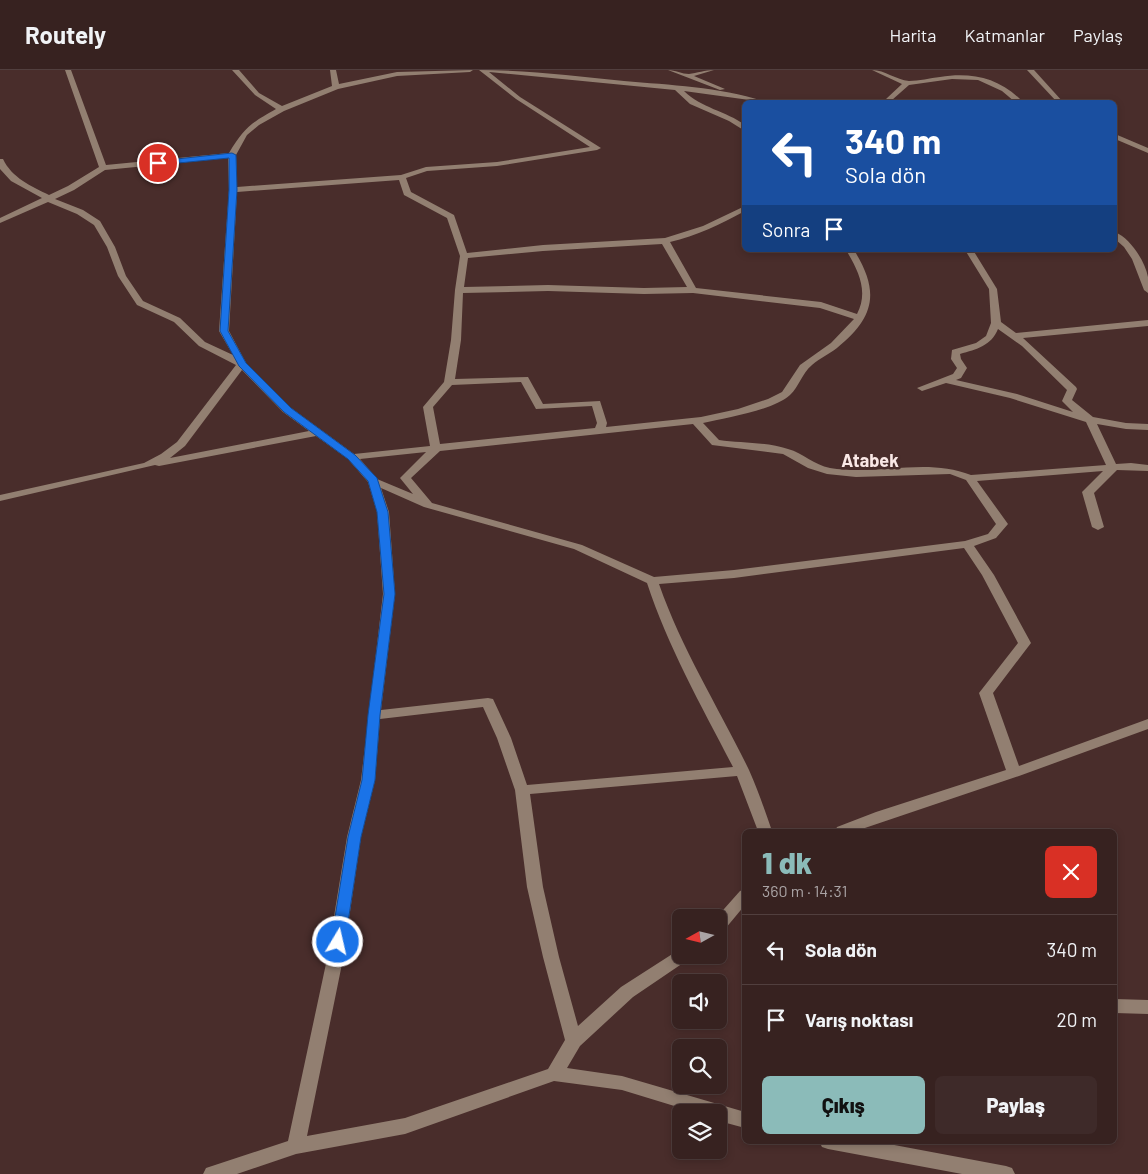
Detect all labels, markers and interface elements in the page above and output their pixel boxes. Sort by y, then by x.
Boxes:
text: Routely [25,20,106,49]
text: Harita [889,24,937,46]
text: Katmanlar [965,24,1045,46]
text: Paylaş [1073,24,1123,46]
text: 340 m [845,119,941,161]
icon: left [762,120,827,185]
pin [137,142,179,184]
icon: arrive [144,149,172,177]
text: Sola dön [845,161,926,187]
icon: arrive [820,215,848,243]
text: Sonra [762,218,810,241]
district label: Atabek [841,449,899,471]
text: 1 dk [762,844,812,880]
button: close [1045,846,1097,898]
text: 360 m · 14:31 [762,881,847,900]
north arrow [672,909,728,964]
map controls [672,909,727,1159]
position arrow [311,915,363,967]
icon: left [762,936,790,964]
text: Sola dön [805,938,877,961]
text: 340 m [1046,938,1097,961]
button: sound [672,974,727,1029]
icon: arrive [762,1006,790,1034]
text: Varış noktası [805,1008,913,1031]
text: 20 m [1057,1008,1097,1031]
button: search [672,1039,727,1094]
button: Çıkış [762,1076,925,1134]
button: Paylaş [935,1076,1097,1134]
button: layers [672,1104,727,1159]

